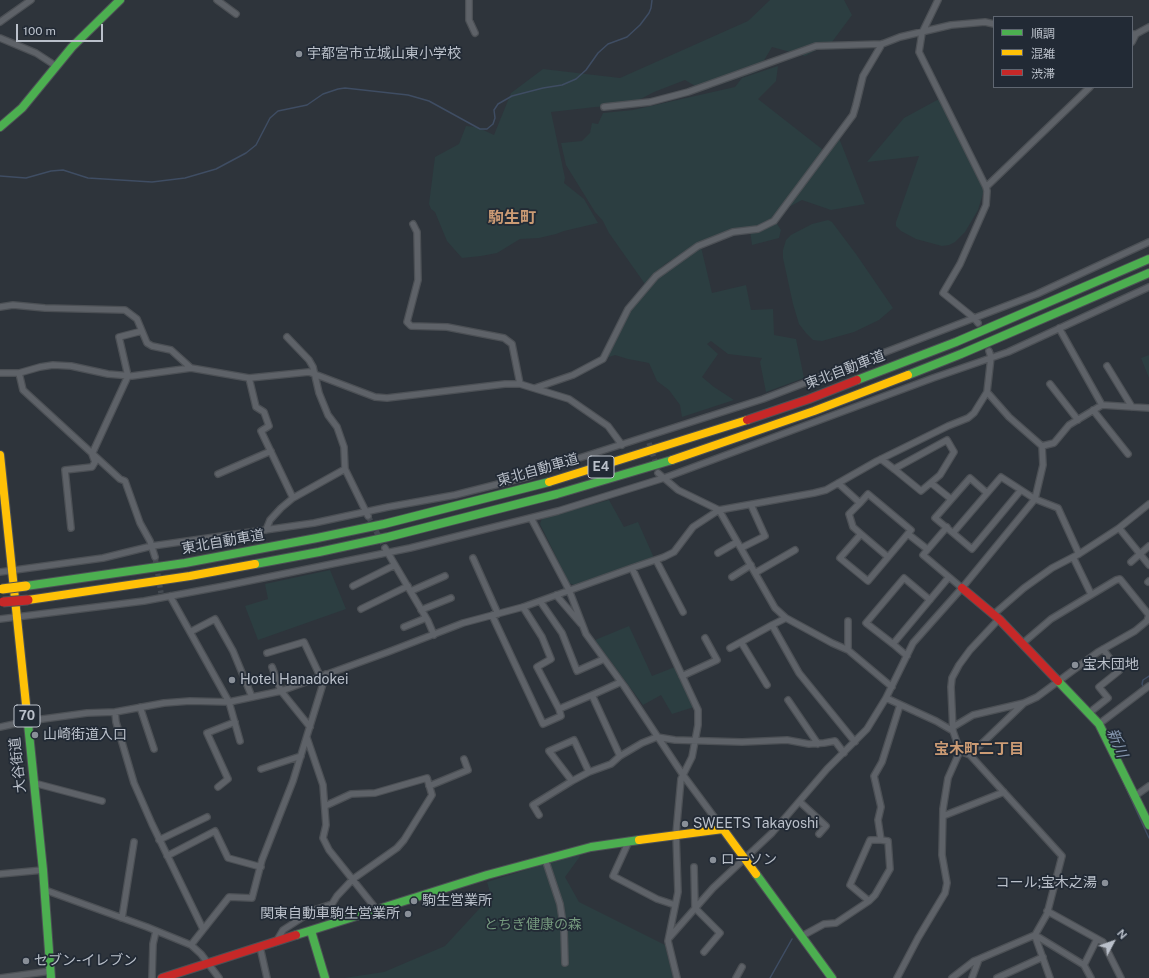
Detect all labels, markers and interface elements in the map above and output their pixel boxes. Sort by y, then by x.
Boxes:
scale bar [18,16,105,42]
legend [993,16,1133,88]
text: 100 m [23,24,56,38]
text: 順調 [1031,27,1055,41]
place label: 宇都宮市立城山東小学校 [307,46,461,62]
text: 混雑 [1031,47,1055,61]
marker: 宇都宮市立城山東小学校 [294,49,304,59]
text: 渋滞 [1031,67,1055,81]
district label: 駒生町 [488,208,536,228]
street label: 東北自動車道 [803,347,887,393]
street label: 東北自動車道 [495,450,581,490]
road number: E4 [588,456,614,478]
street label: 東北自動車道 [180,526,266,558]
place label: 宝木団地 [1083,657,1139,673]
marker: 宝木団地 [1070,660,1080,670]
place label: Hotel Hanadokei [240,672,348,688]
marker: Hotel Hanadokei [227,675,237,685]
road number: 70 [14,705,40,727]
water label: 新川 [1103,726,1131,760]
place label: 山崎街道入口 [43,727,127,743]
marker: 山崎街道入口 [30,730,40,740]
street label: 大谷街道 [7,736,29,794]
district label: 宝木町二丁目 [934,740,1024,758]
place label: SWEETS Takayoshi [693,816,819,832]
marker: SWEETS Takayoshi [680,819,690,829]
place label: ローソン [721,852,777,868]
marker: ローソン [708,855,718,865]
place label: コール;宝木之湯 [996,875,1097,891]
marker: コール;宝木之湯 [1100,878,1110,888]
place label: 駒生営業所 [422,893,492,909]
marker: 駒生営業所 [409,896,419,906]
place label: 関東自動車駒生営業所 [260,906,400,922]
marker: 関東自動車駒生営業所 [403,909,413,919]
park label: とちぎ健康の森 [484,917,582,933]
north arrow [1093,922,1133,962]
text: N [1115,927,1129,941]
place label: セブン-イレブン [34,953,137,969]
marker: セブン-イレブン [21,956,31,966]

